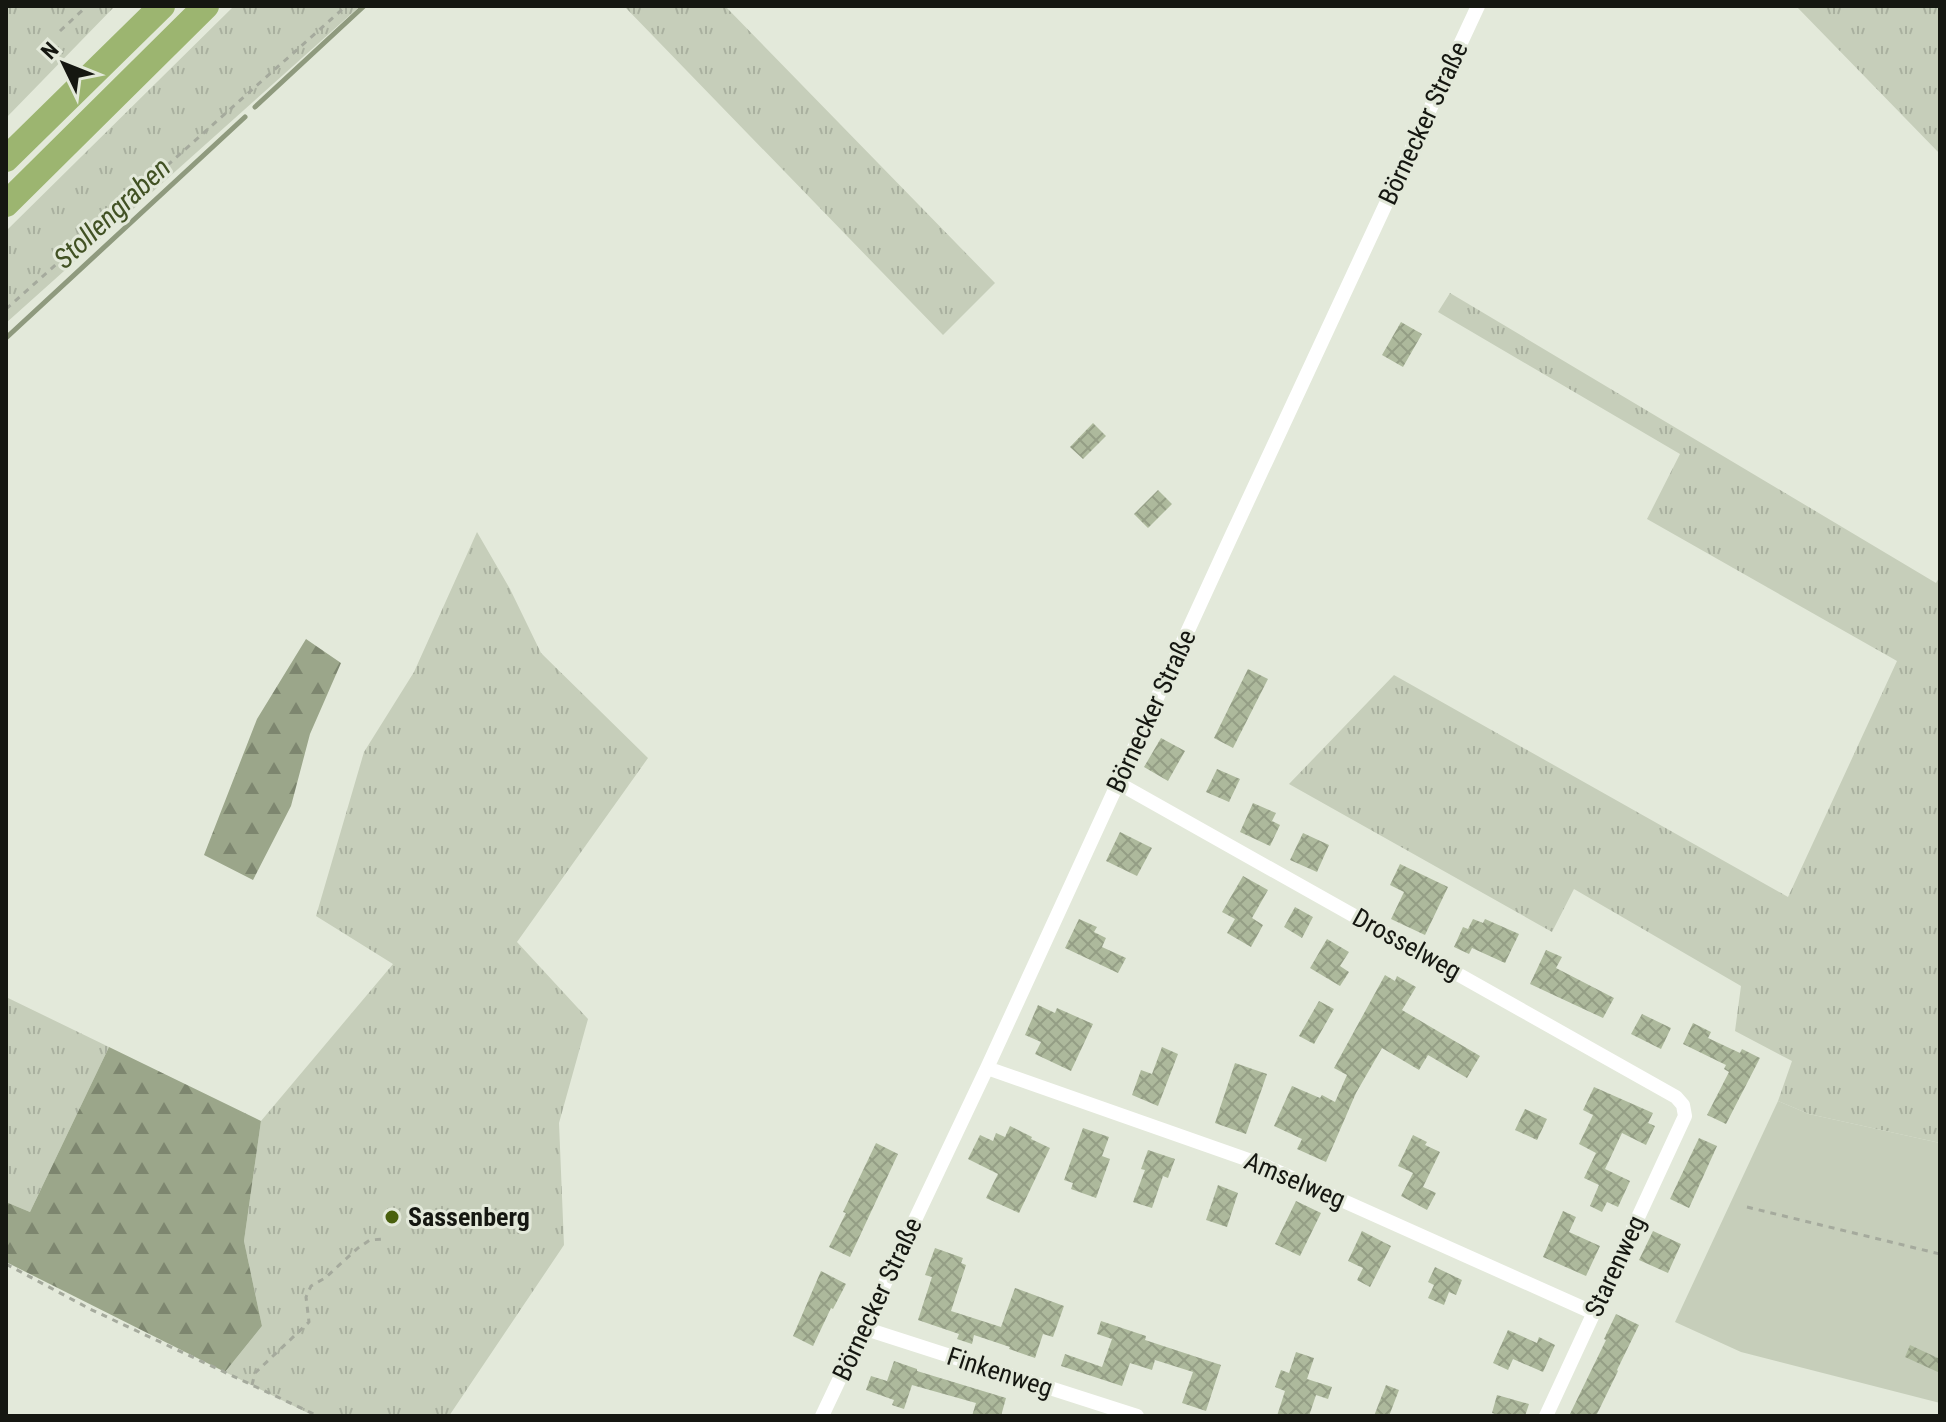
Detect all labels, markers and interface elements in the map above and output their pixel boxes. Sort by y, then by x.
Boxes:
north arrow [24,24,104,104]
text: N [36,37,63,64]
street label: Börnecker Straße [1372,37,1474,209]
water label: Stollengraben [47,151,177,275]
street label: Börnecker Straße [1100,625,1202,797]
street label: Drosselweg [1348,902,1466,986]
street label: Amselweg [1240,1145,1350,1215]
place label: Sassenberg [408,1202,530,1232]
marker: Sassenberg [383,1208,401,1226]
street label: Starenweg [1579,1211,1651,1321]
street label: Börnecker Straße [826,1213,928,1385]
street label: Finkenweg [943,1341,1057,1403]

